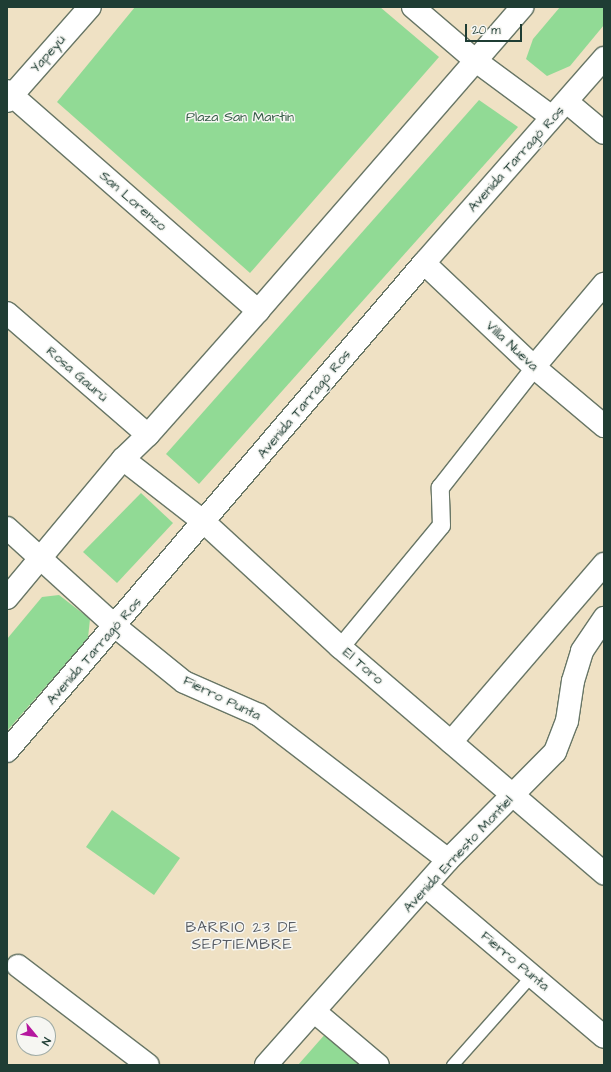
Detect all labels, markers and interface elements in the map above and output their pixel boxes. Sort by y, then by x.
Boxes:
scale bar [467,16,524,42]
text: 20 m [472,22,501,39]
street label: Yapeyú [27,32,69,76]
street label: Avenida Tarragó Ros [464,103,568,215]
park label: Plaza San Martín [186,109,294,125]
street label: San Lorenzo [96,167,170,235]
street label: Villa Nueva [482,317,542,375]
street label: Rosa Gaurú [43,343,111,405]
street label: Avenida Tarragó Ros [254,346,354,462]
street label: Avenida Tarragó Ros [43,594,145,708]
street label: El Toro [339,644,387,688]
street label: Fierro Punta [181,672,263,724]
street label: Avenida Ernesto Montiel [399,792,517,916]
district label: BARRIO 23 DE SEPTIEMBRE [186,918,298,953]
street label: Fierro Punta [477,928,553,994]
north arrow [16,1016,56,1056]
text: N [38,1035,54,1048]

